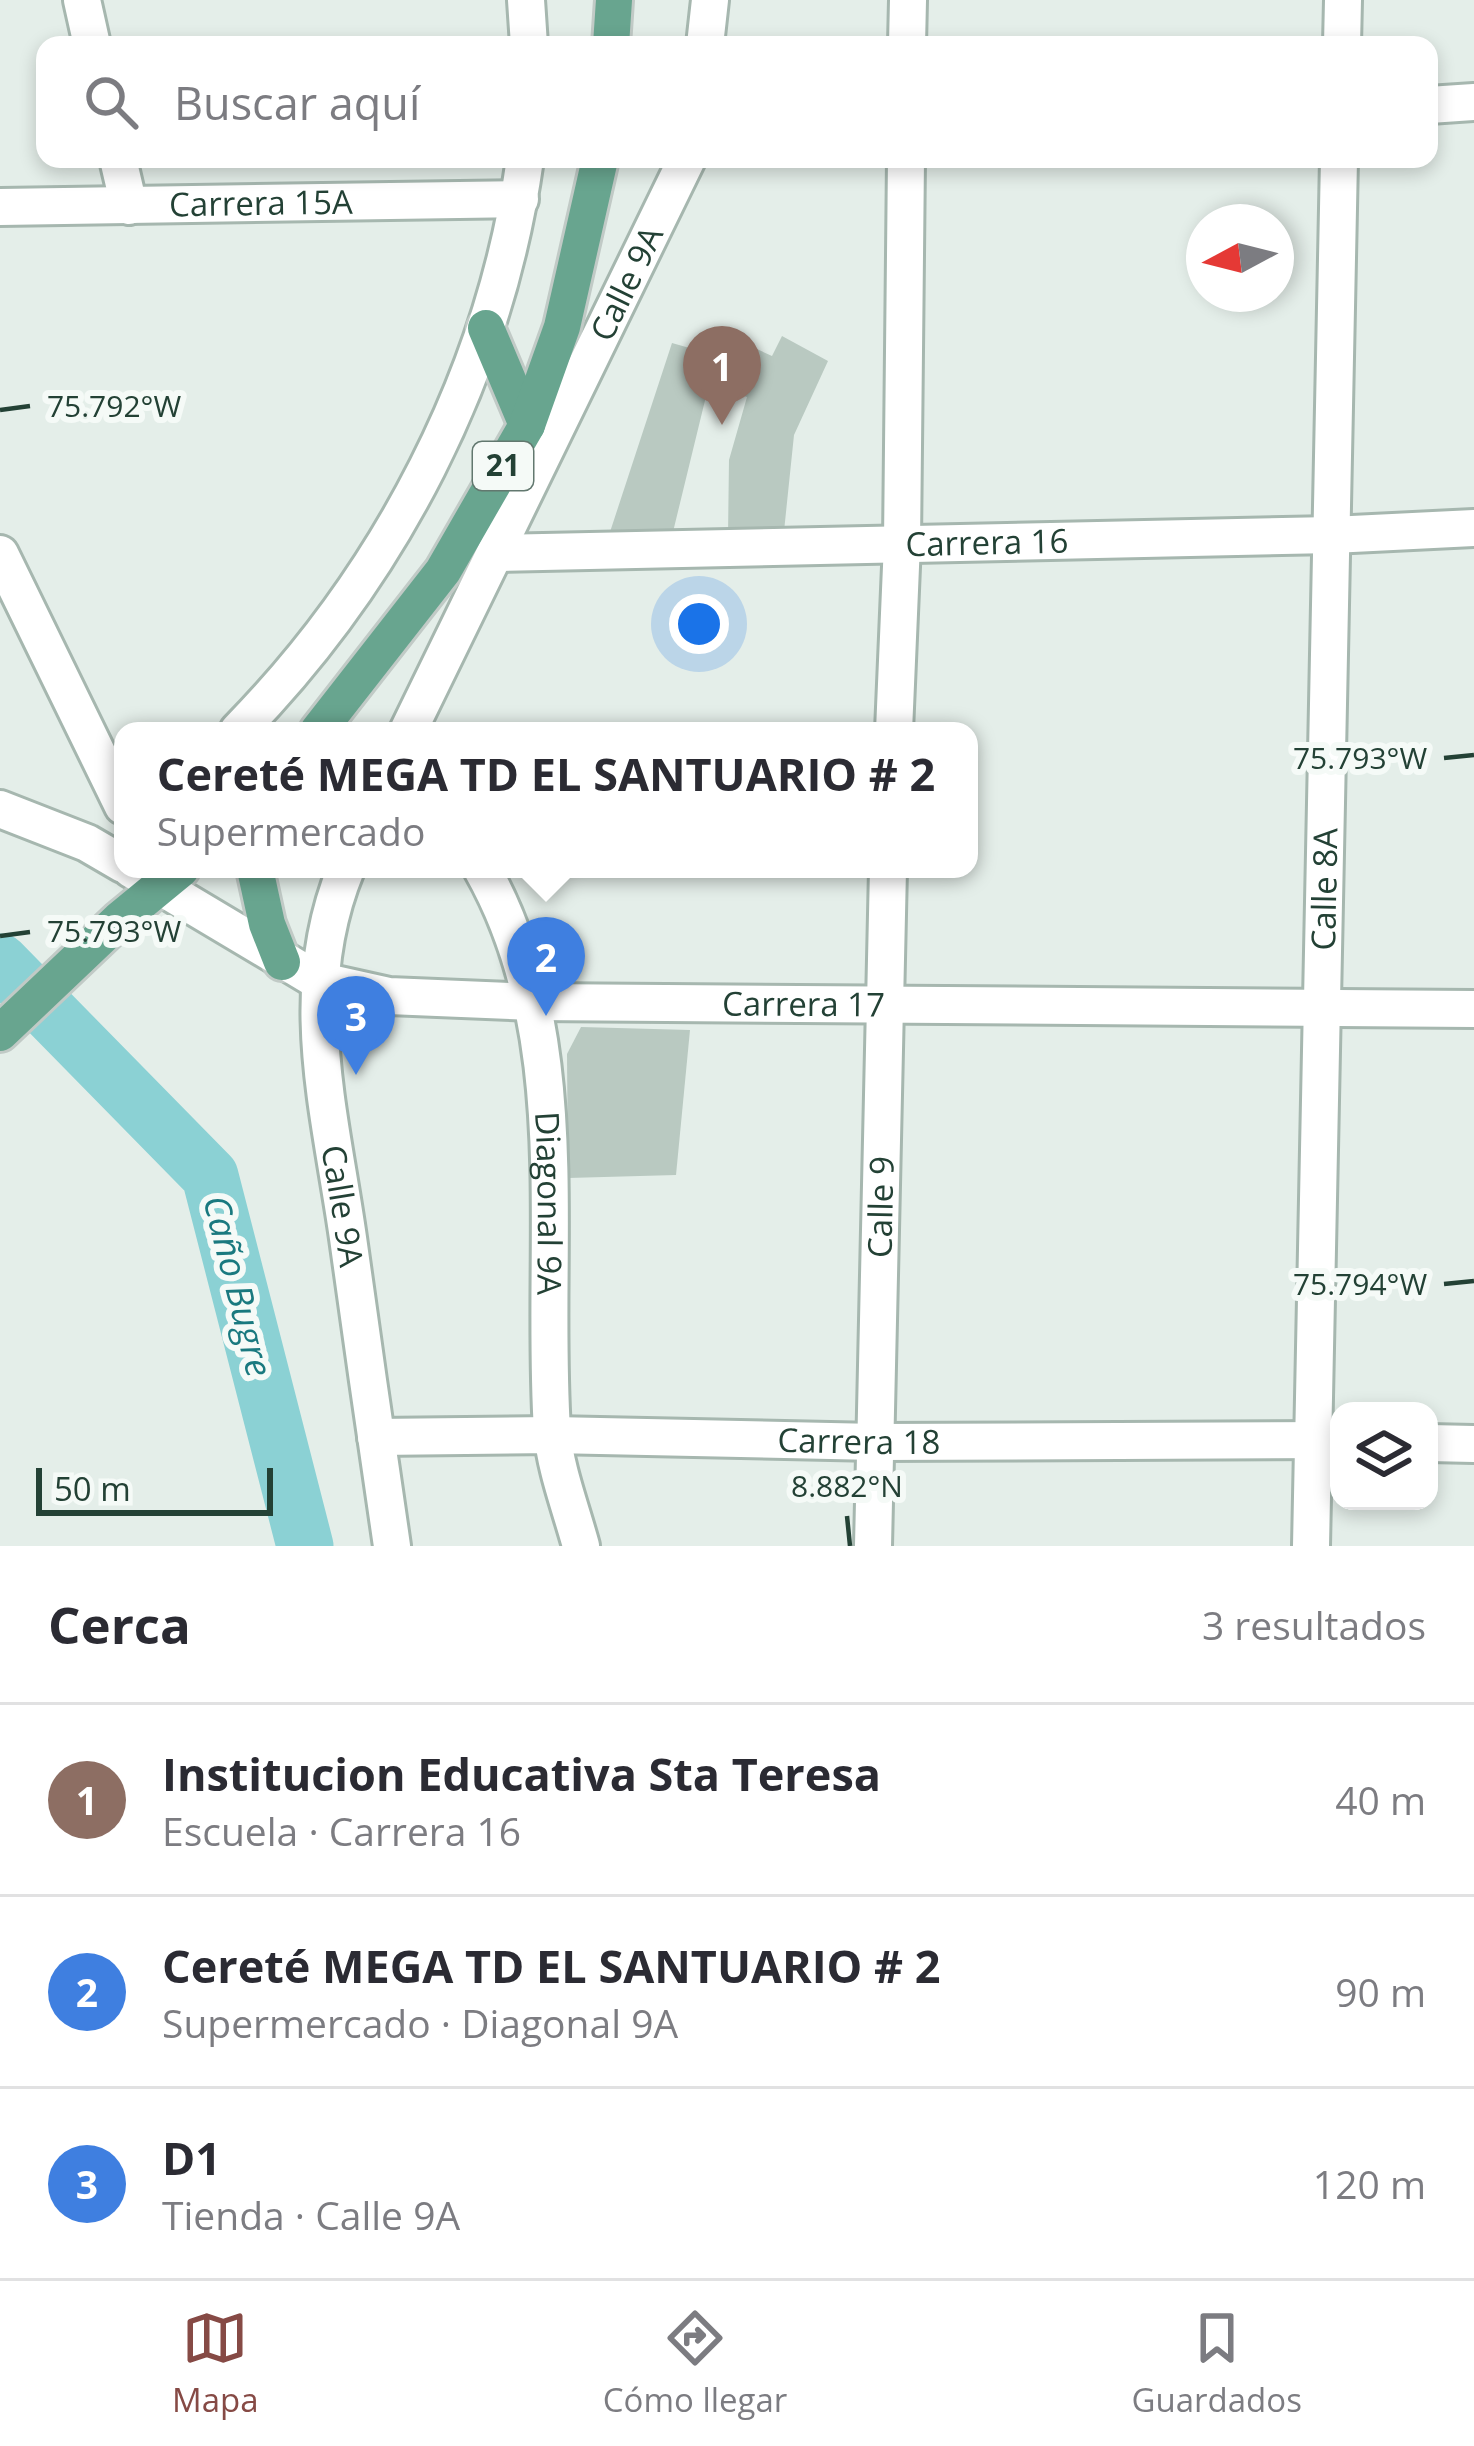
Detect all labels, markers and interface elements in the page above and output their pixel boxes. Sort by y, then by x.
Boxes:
search box [36,36,1438,168]
icon: search [78,69,144,135]
text: Buscar aquí [174,72,420,133]
street label: Carrera 15A [169,179,353,226]
north arrow [1186,204,1294,312]
street label: Calle 9A [579,218,673,348]
pin: 1 [683,326,761,425]
text: 75.792°W [47,385,181,426]
road number: 21 [473,442,533,490]
street label: Carrera 16 [905,518,1069,566]
your location [669,594,729,654]
popup [114,722,978,878]
text: 75.793°W [1293,737,1427,778]
text: Cereté MEGA TD EL SANTUARIO # 2 [157,743,935,804]
text: Supermercado [157,804,425,857]
street label: Calle 8A [1300,827,1347,951]
text: 75.793°W [47,910,181,951]
pin: 2 [507,917,585,1016]
pin: 3 [317,976,395,1075]
street label: Carrera 17 [722,980,885,1027]
street label: Diagonal 9A [525,1110,573,1295]
street label: Calle 9A [311,1142,375,1270]
street label: Calle 9 [856,1156,904,1258]
water label: Caño Bugre [192,1190,285,1382]
text: 75.794°W [1293,1263,1427,1304]
map controls [1330,1402,1438,1510]
button: layers [1330,1402,1438,1510]
street label: Carrera 18 [777,1417,940,1464]
scale bar [36,1462,273,1515]
text: 8.882°N [791,1465,903,1506]
text: 50 m [54,1466,131,1511]
text: Cerca [48,1589,191,1659]
text: 3 resultados [1202,1598,1426,1651]
text: Institucion Educativa Sta Teresa [162,1743,881,1804]
text: 1 [76,1773,98,1826]
text: 40 m [1335,1773,1426,1826]
text: Escuela · Carrera 16 [162,1804,521,1857]
text: Cereté MEGA TD EL SANTUARIO # 2 [162,1935,941,1996]
text: 2 [76,1965,98,2018]
text: 90 m [1335,1965,1426,2018]
text: Supermercado · Diagonal 9A [162,1996,678,2049]
text: D1 [162,2127,221,2188]
text: 3 [76,2157,98,2210]
text: 120 m [1313,2157,1426,2210]
text: Tienda · Calle 9A [162,2188,460,2241]
tab: Mapa [172,2305,259,2422]
tab: Cómo llegar [603,2305,787,2422]
tab: Guardados [1132,2305,1302,2422]

